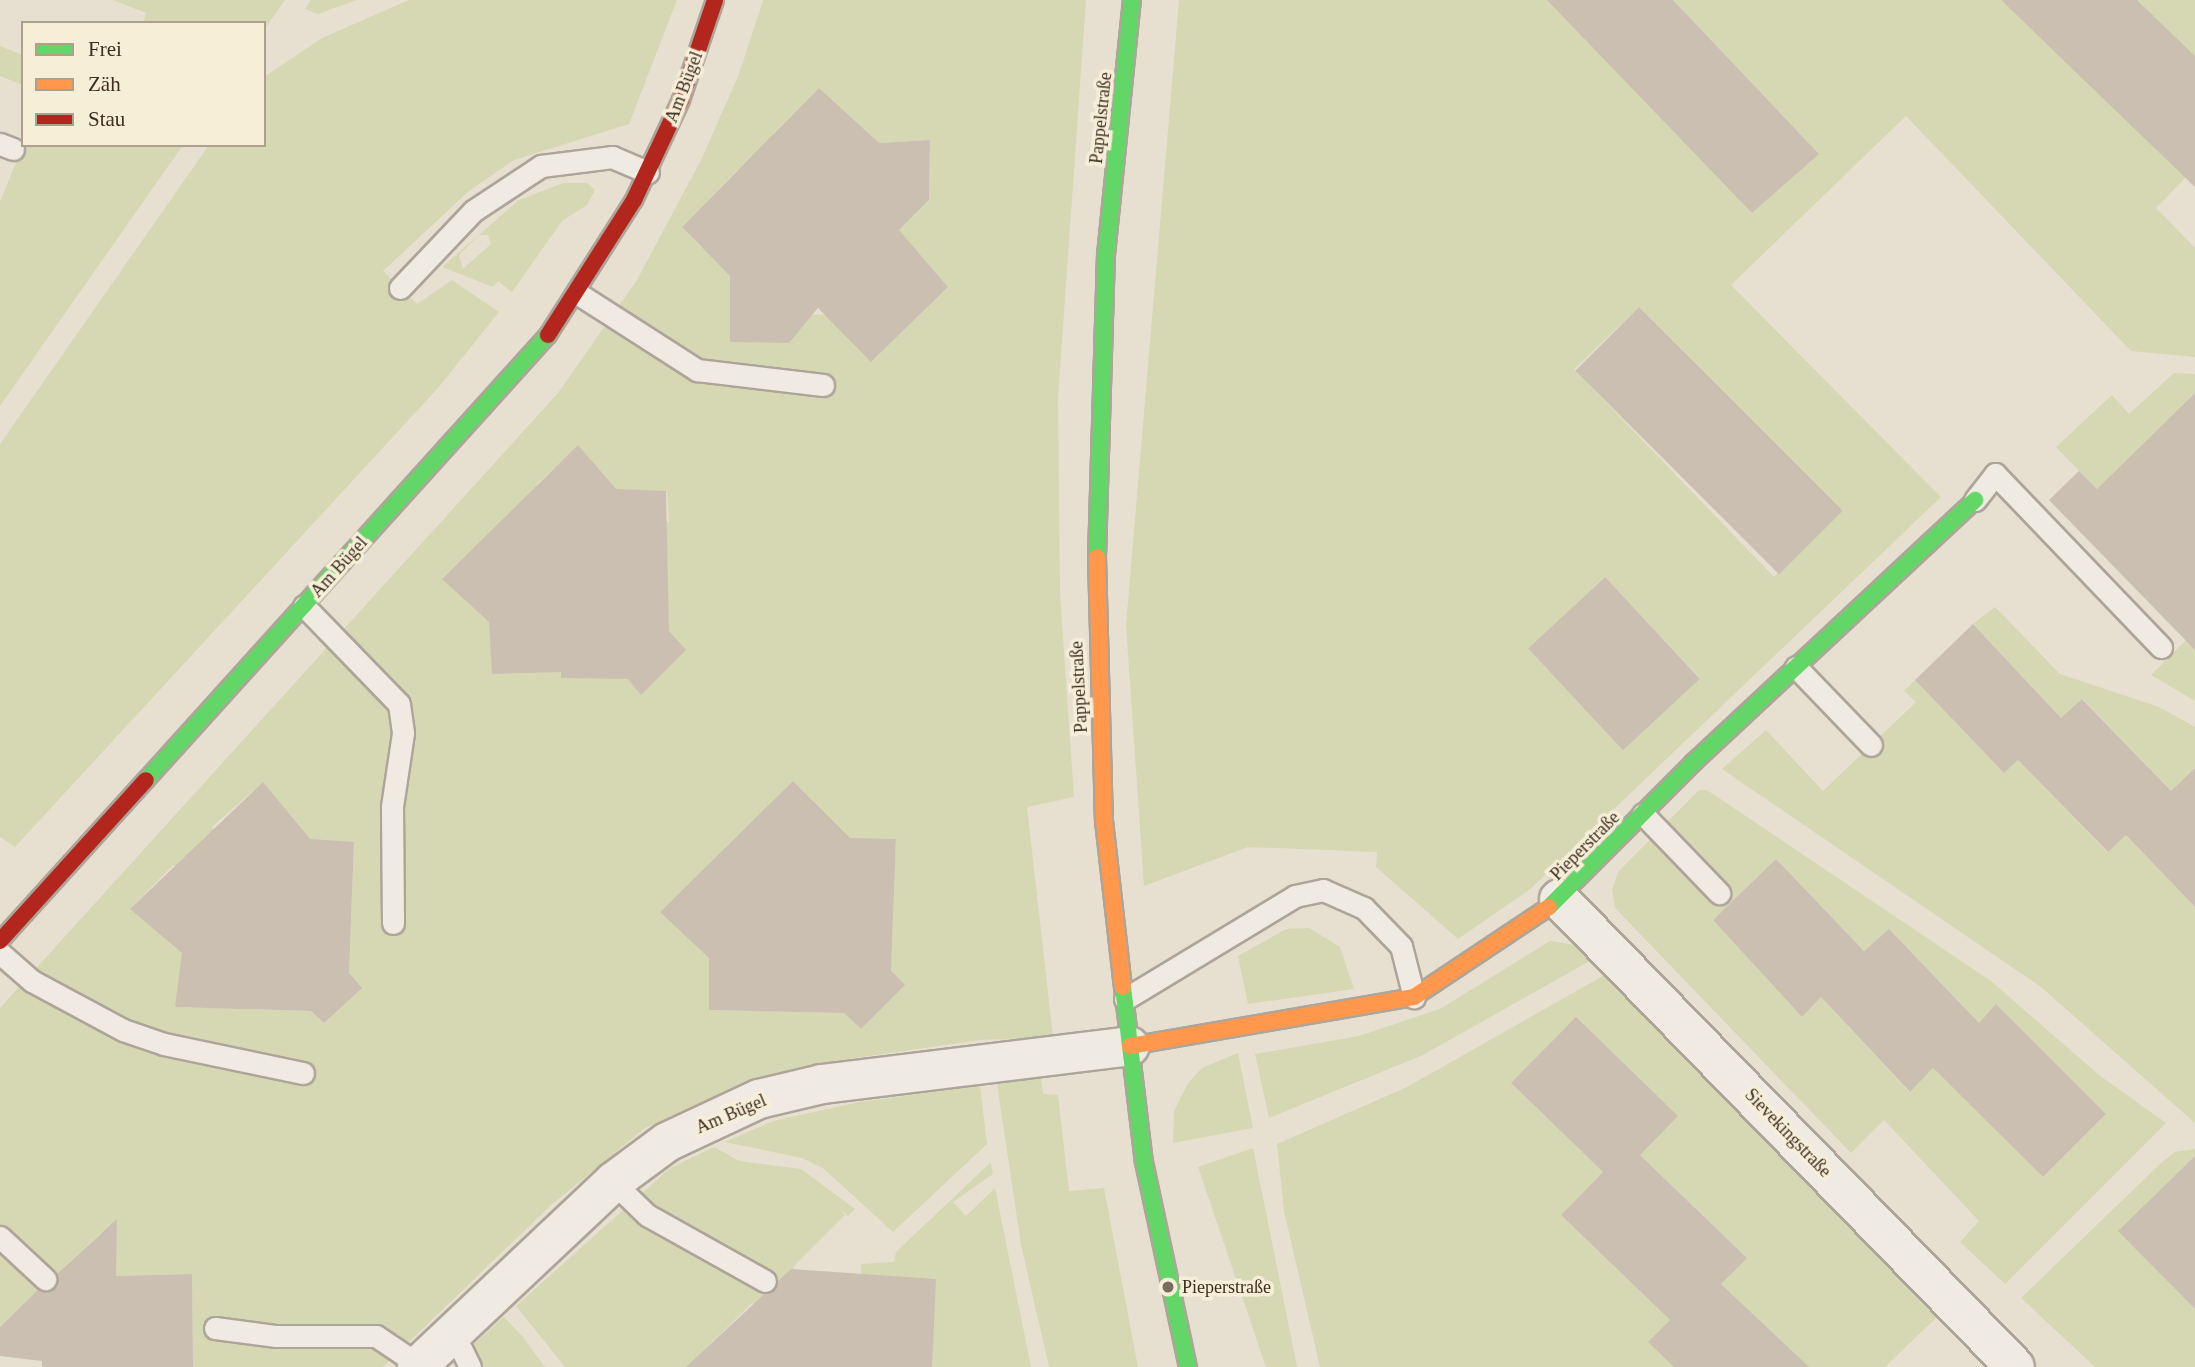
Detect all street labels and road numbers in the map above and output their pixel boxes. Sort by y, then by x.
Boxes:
street label: Am Bügel [661,48,707,126]
street label: Pappelstraße [1085,71,1117,165]
street label: Am Bügel [306,532,372,602]
street label: Pappelstraße [1066,641,1092,733]
street label: Pieperstraße [1546,807,1624,885]
street label: Sievekingstraße [1740,1084,1836,1182]
street label: Am Bügel [692,1090,770,1138]

